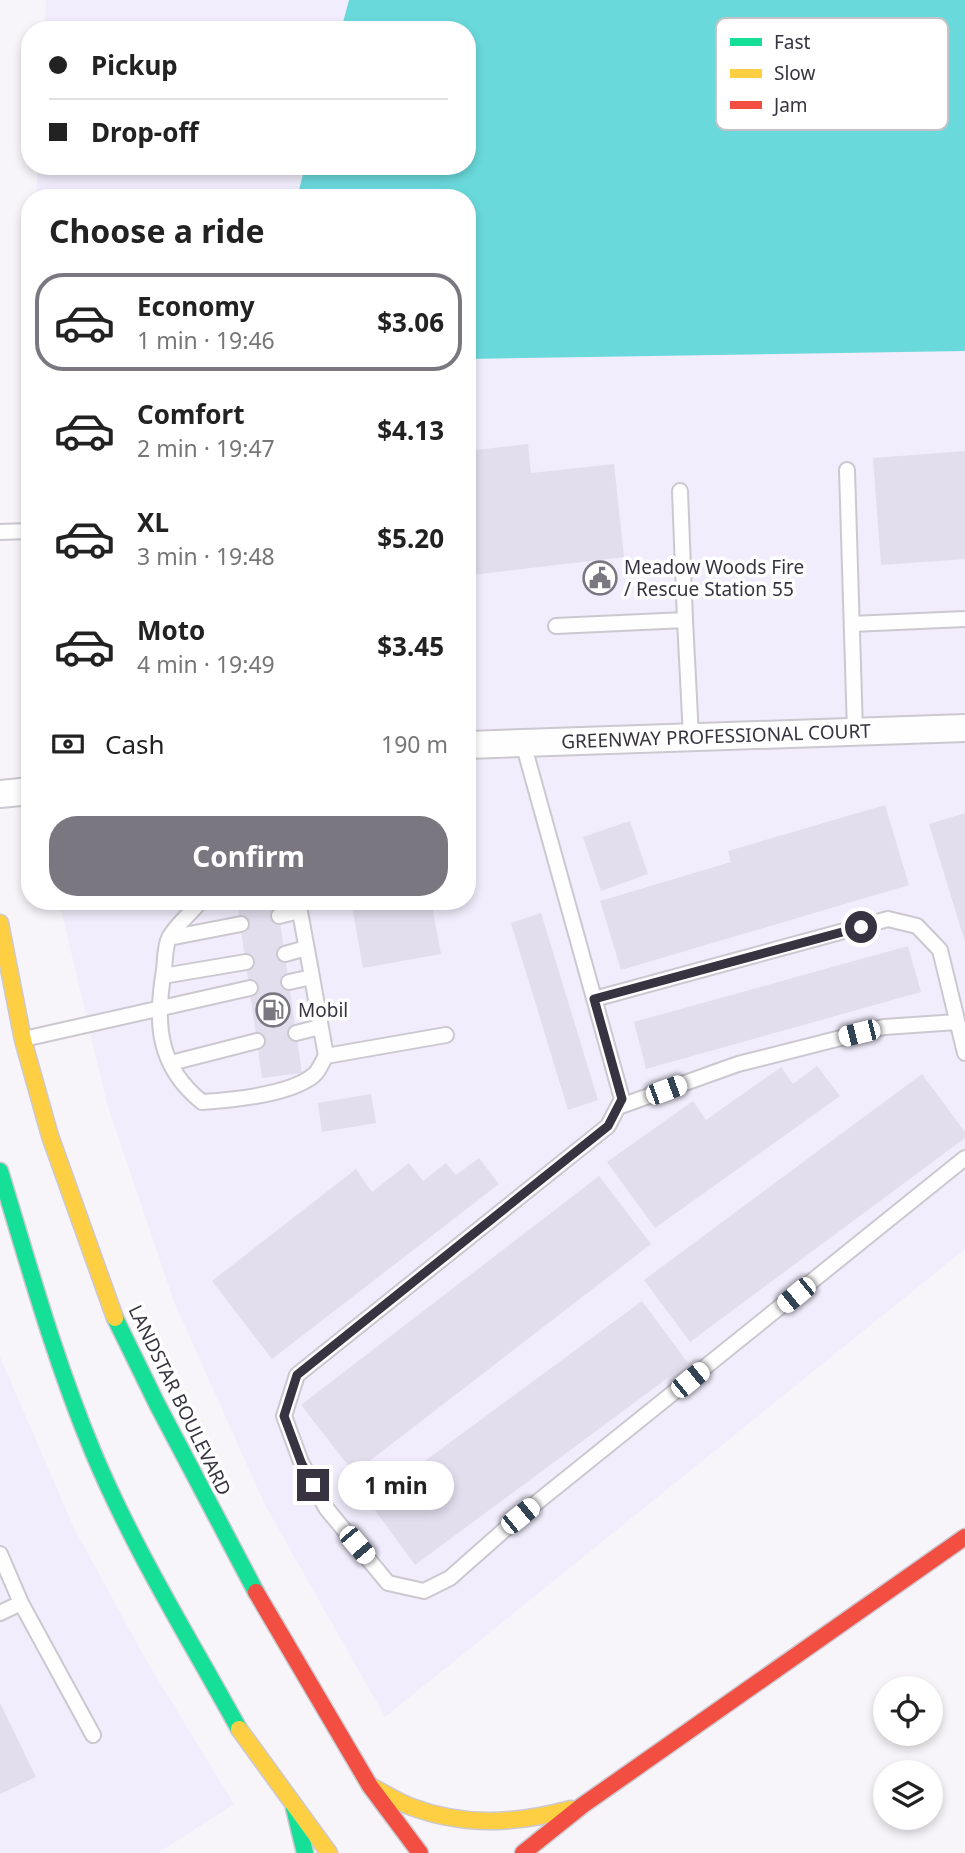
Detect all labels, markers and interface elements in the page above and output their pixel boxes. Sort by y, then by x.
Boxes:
legend [716,18,948,130]
text: Fast [774,29,811,55]
text: Pickup [91,47,178,83]
text: Slow [774,60,815,86]
text: Jam [772,92,808,118]
text: Drop-off [91,114,198,150]
text: Choose a ride [49,209,265,252]
text: Economy [137,288,255,324]
icon: car [53,291,116,354]
text: $3.06 [377,304,444,340]
text: 1 min · 19:46 [137,324,275,356]
text: Comfort [137,396,245,432]
icon: car [53,399,116,462]
text: $4.13 [377,412,444,448]
text: 2 min · 19:47 [137,432,275,464]
text: XL [137,504,169,540]
icon: car [53,507,116,570]
text: $5.20 [377,520,444,556]
text: 3 min · 19:48 [137,540,275,572]
place label: Meadow Woods Fire / Rescue Station 55 [624,554,804,602]
public building icon: Meadow Woods Fire / Rescue Station 55 [581,559,619,597]
text: Moto [137,612,205,648]
icon: car [53,615,116,678]
text: $3.45 [377,628,444,664]
text: 4 min · 19:49 [137,648,275,680]
street label: GREENWAY PROFESSIONAL COURT [561,718,872,754]
icon: cash [49,725,87,763]
text: Cash [105,726,165,762]
text: 190 m [381,728,448,760]
button: Confirm [49,816,448,896]
route start [845,911,877,943]
fuel station icon: Mobil [254,991,292,1029]
place label: Mobil [298,997,348,1023]
car [837,1018,882,1048]
car [643,1073,690,1107]
car [774,1274,819,1316]
street label: LANDSTAR BOULEVARD [122,1300,238,1500]
car [668,1359,713,1401]
callout: 1 min [338,1460,453,1510]
route end [297,1469,329,1501]
text: 1 min [364,1469,428,1501]
car [498,1495,543,1537]
car [336,1522,379,1568]
map controls [873,1676,943,1830]
button: locate [873,1676,943,1746]
button: layers [873,1760,943,1830]

